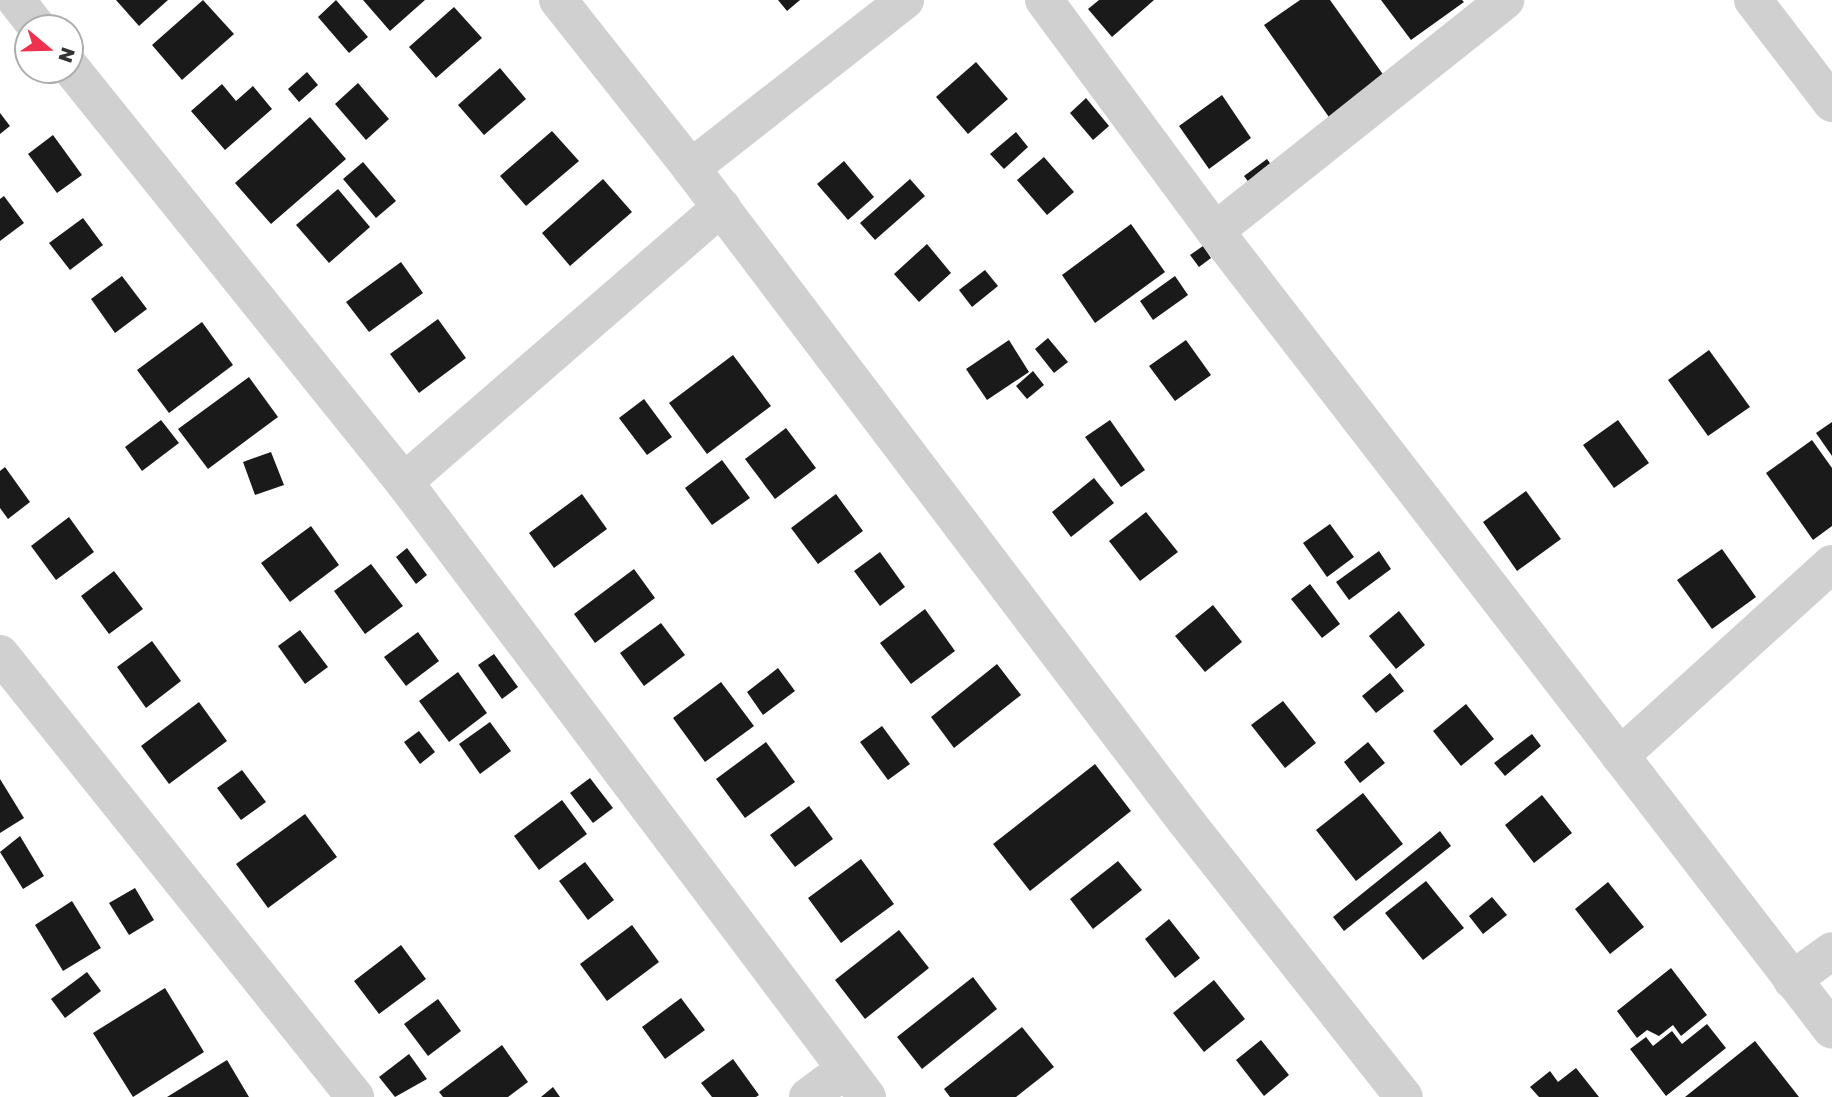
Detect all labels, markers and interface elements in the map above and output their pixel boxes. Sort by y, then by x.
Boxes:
north arrow [14,14,84,84]
text: N [54,45,81,66]

